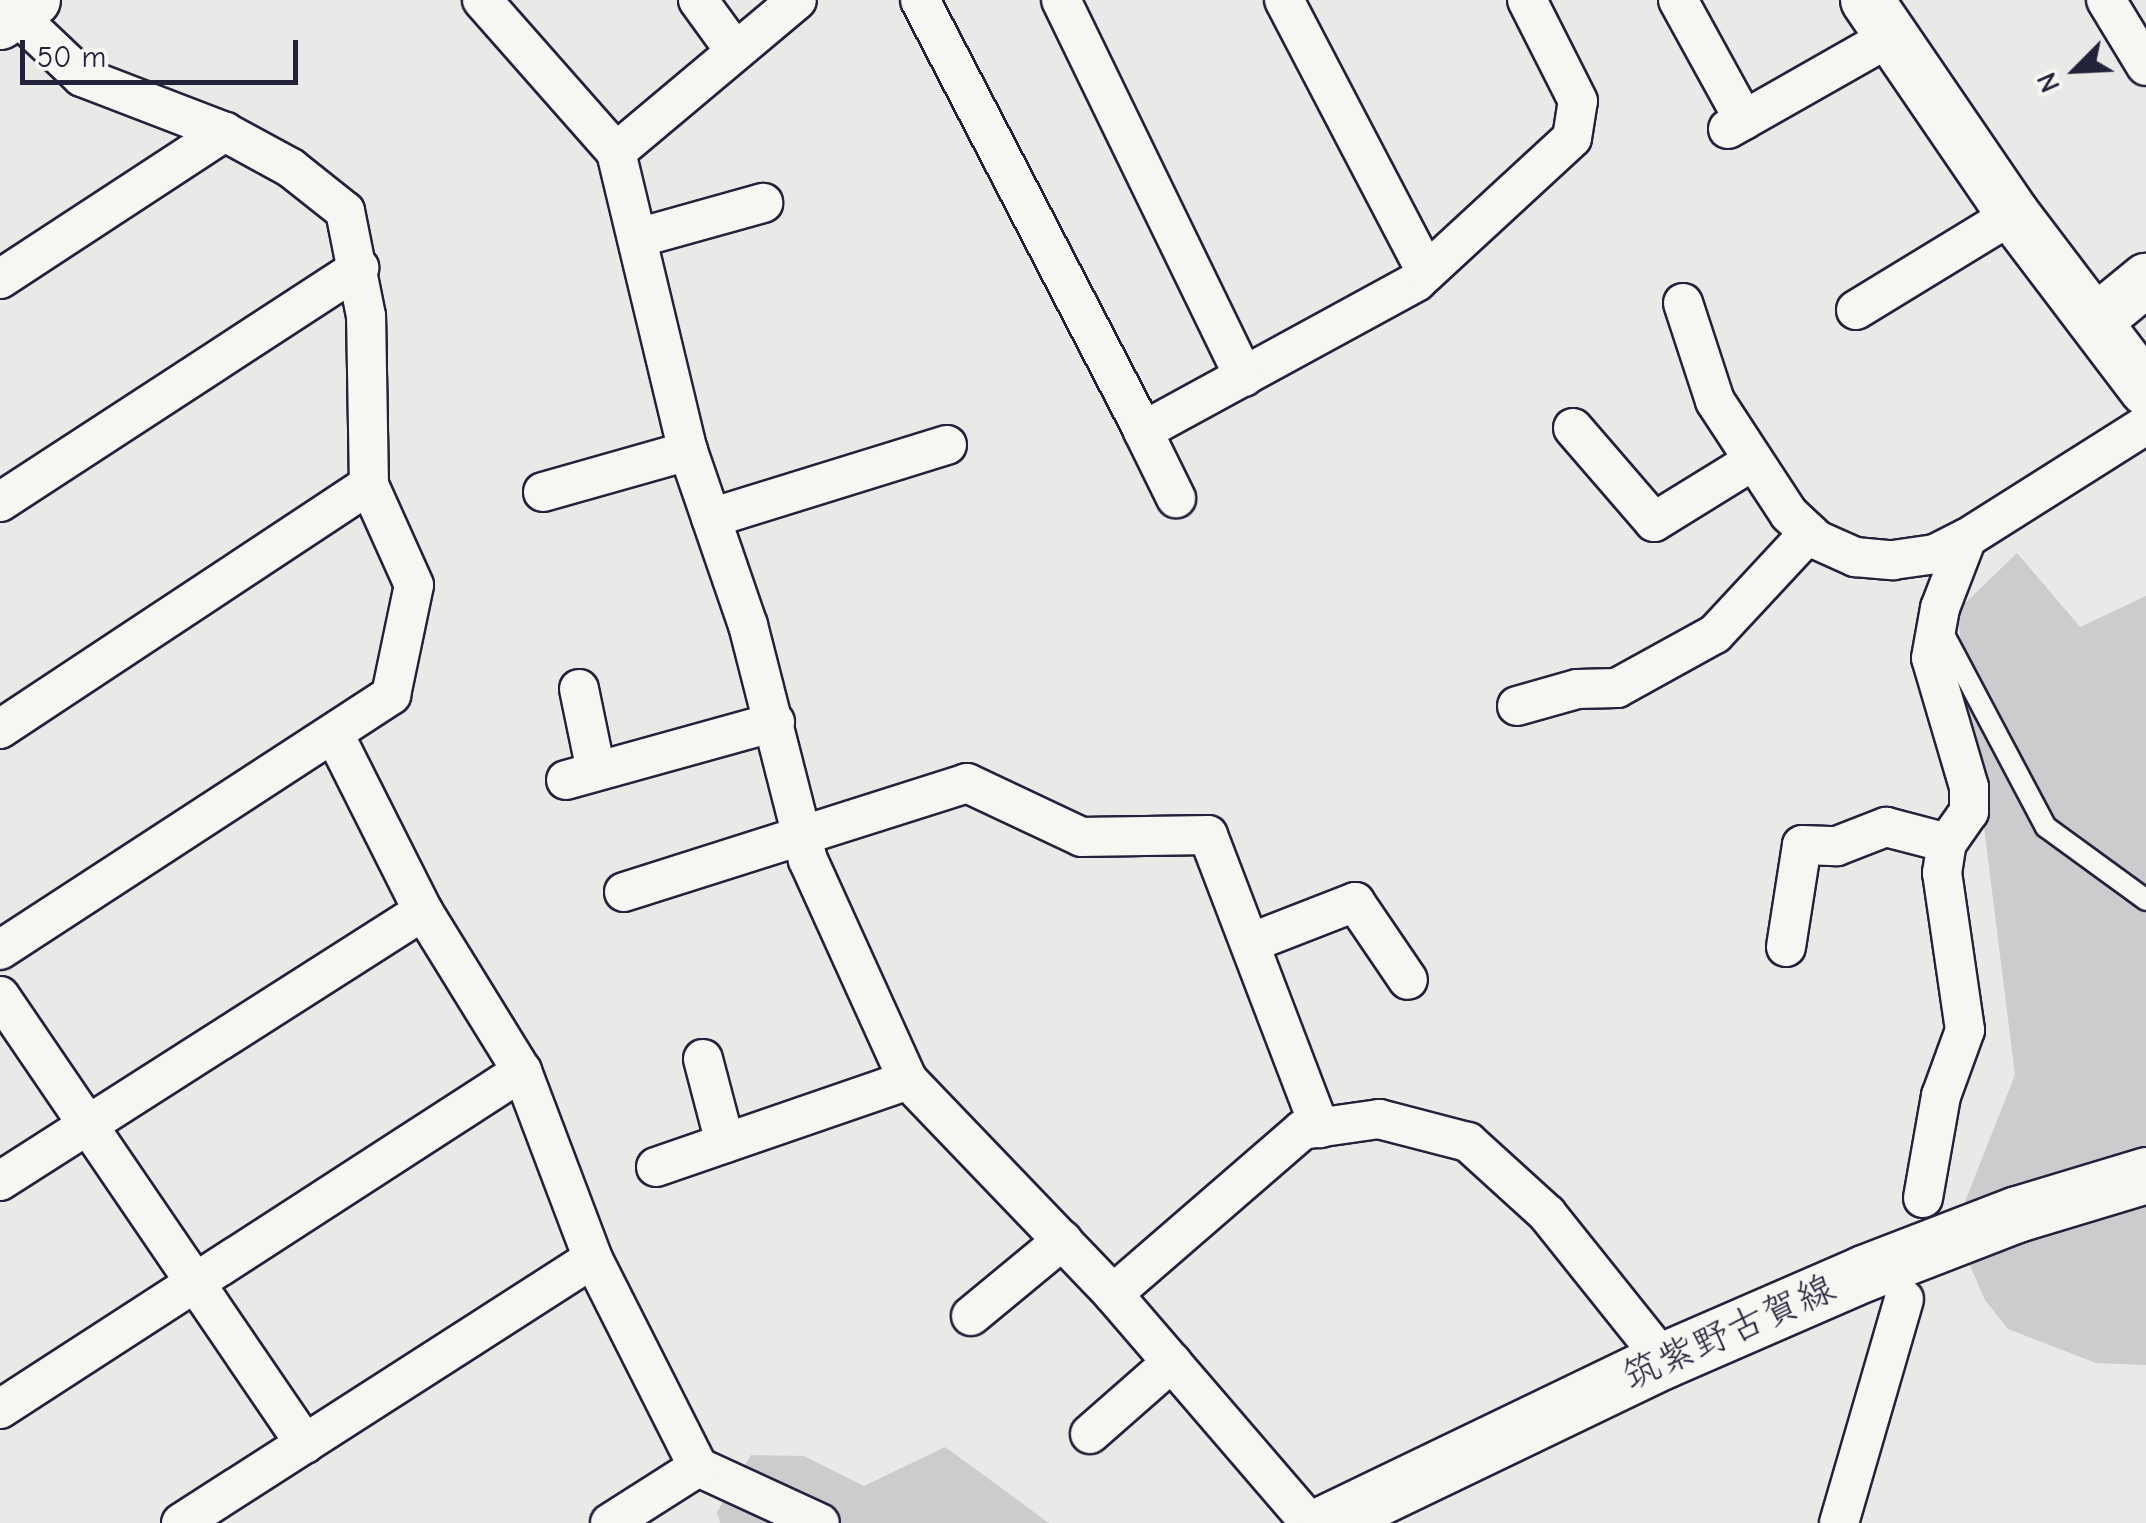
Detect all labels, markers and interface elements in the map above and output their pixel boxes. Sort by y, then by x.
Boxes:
scale bar [25,20,302,82]
north arrow [2026,20,2126,120]
text: 50 m [37,40,106,75]
text: N [2030,67,2067,97]
street label: 筑紫野古賀線 [1616,1266,1842,1400]

